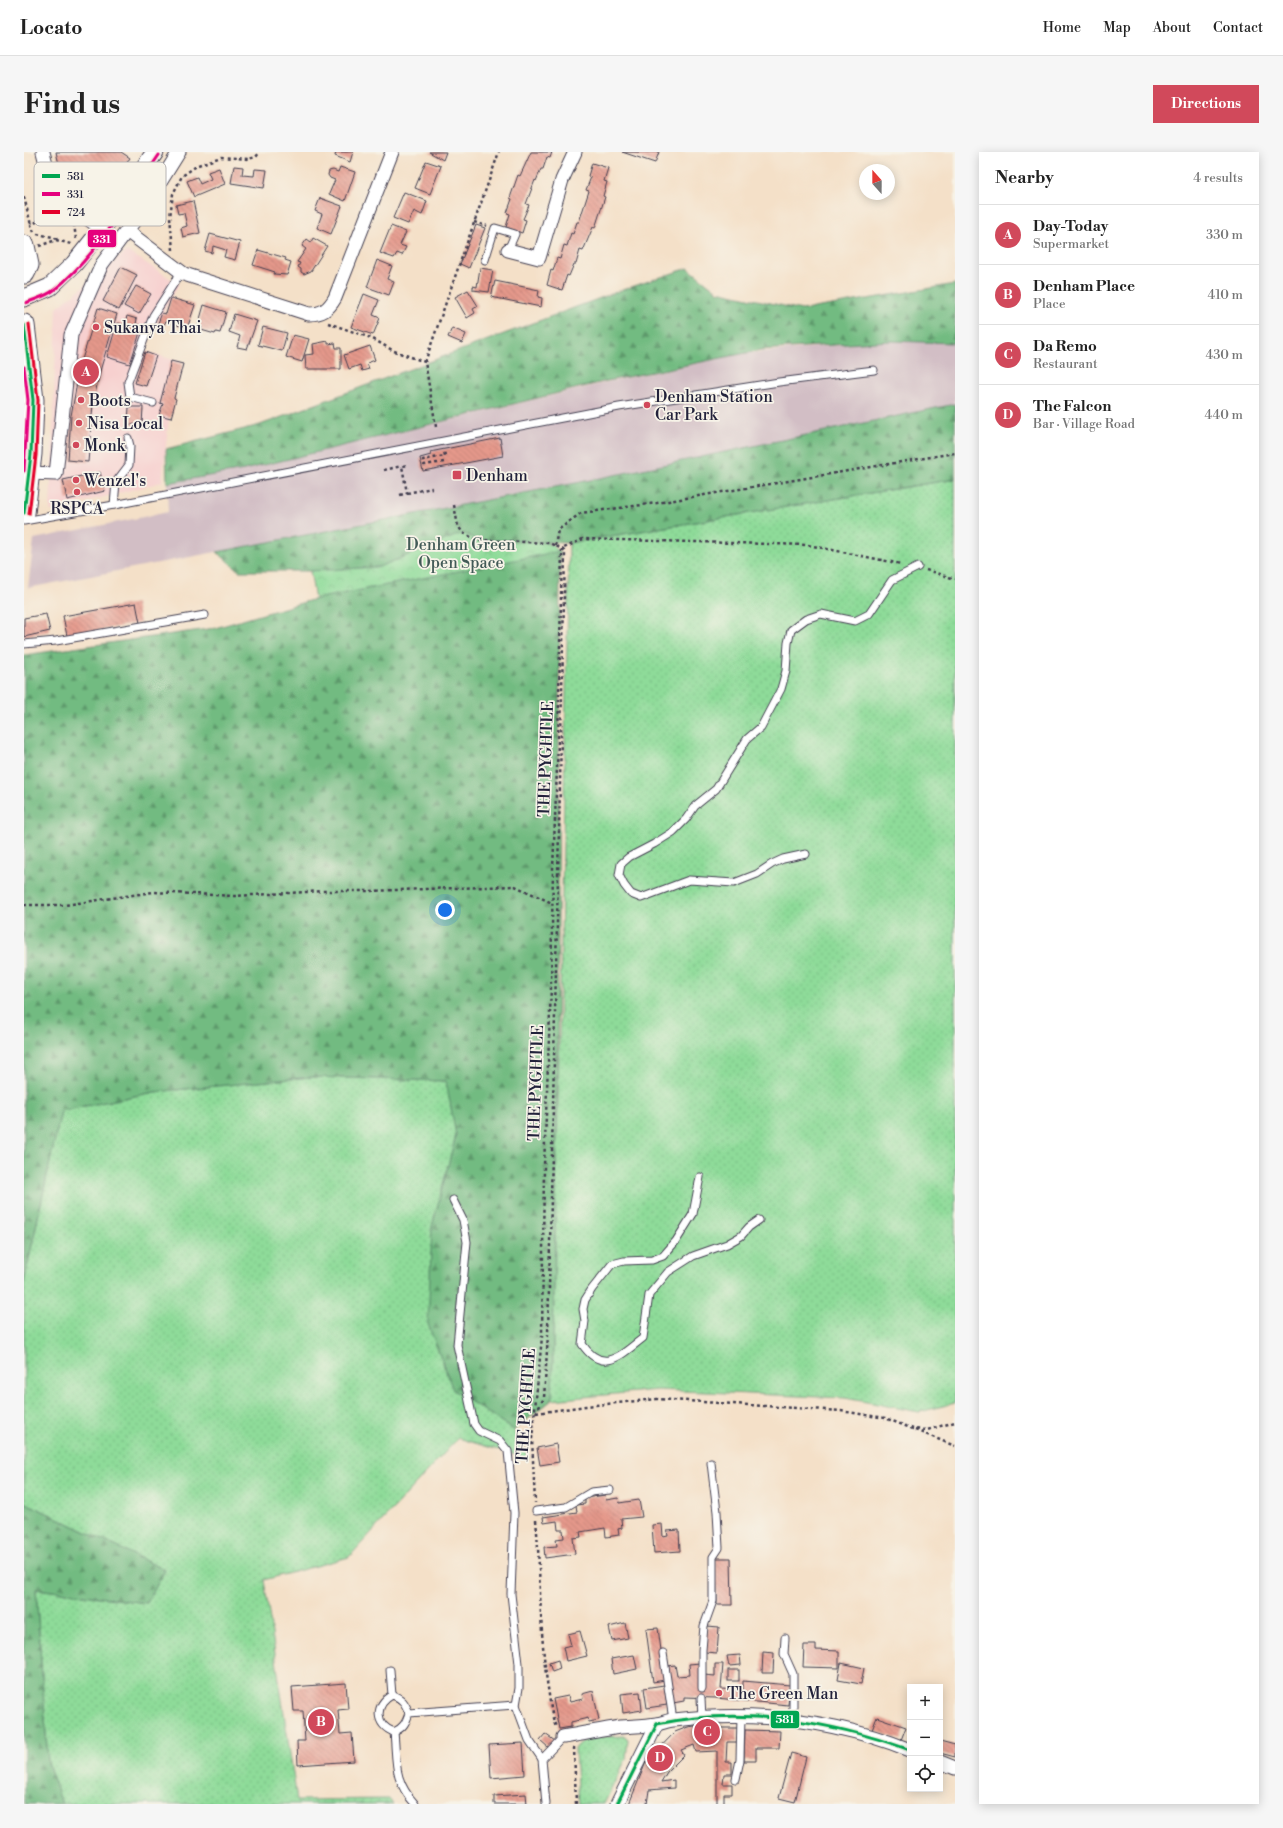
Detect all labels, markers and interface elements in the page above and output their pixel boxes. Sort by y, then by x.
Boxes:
text: Locato [20,16,82,40]
text: Home [1043,19,1081,37]
text: Map [1103,19,1131,37]
text: About [1153,19,1191,37]
text: Contact [1213,19,1263,37]
button: Directions [1153,85,1259,123]
text: Find us [24,87,120,122]
legend [34,162,166,226]
north arrow [859,164,895,200]
text: Nearby [995,167,1054,189]
text: 581 [67,170,85,184]
text: 4 results [1193,170,1243,186]
text: 331 [67,188,84,202]
text: 724 [67,206,86,220]
text: Day-Today [1033,217,1108,236]
text: A [1003,227,1013,243]
text: 330 m [1206,227,1243,243]
line badge: 331 [87,229,117,248]
text: 331 [93,233,112,247]
text: Supermarket [1033,236,1109,252]
text: Denham Place [1033,277,1135,296]
text: B [1003,287,1013,303]
text: 410 m [1207,287,1243,303]
text: Place [1033,296,1065,312]
place label: Sukanya Thai [104,318,202,338]
marker: Sukanya Thai [91,322,101,332]
text: Da Remo [1033,337,1097,356]
text: C [1003,347,1013,363]
text: 430 m [1205,347,1243,363]
text: Restaurant [1033,356,1098,372]
pin: A [73,357,99,387]
place label: Denham Station Car Park [655,387,773,425]
place label: Boots [88,391,131,411]
marker: Boots [76,395,86,405]
text: The Falcon [1033,397,1112,416]
marker: Denham Station Car Park [642,400,652,410]
text: D [1003,407,1013,423]
text: 440 m [1205,407,1243,423]
place label: Nisa Local [87,414,163,434]
text: Bar · Village Road [1033,416,1135,432]
marker: Nisa Local [74,418,84,428]
place label: Monk [84,436,127,456]
marker: Monk [71,440,81,450]
place label: Denham [466,466,528,486]
marker: Denham [451,469,463,481]
place label: Wenzel's [83,471,146,491]
marker: Wenzel's [71,475,81,485]
marker: RSPCA [72,487,82,497]
place label: RSPCA [50,499,105,519]
park label: Denham Green Open Space [406,535,516,573]
street label: THE PYGHTLE [534,701,558,817]
your location [435,900,455,920]
street label: THE PYGHTLE [524,1025,548,1141]
street label: THE PYGHTLE [512,1348,540,1465]
place label: The Green Man [727,1684,839,1704]
map controls [907,1684,943,1792]
button: + [907,1684,943,1720]
marker: The Green Man [714,1688,724,1698]
pin: B [308,1707,334,1737]
line badge: 581 [770,1710,800,1729]
text: 581 [776,1713,795,1727]
pin: C [694,1717,720,1747]
button: − [907,1720,943,1756]
pin: D [647,1743,673,1773]
button: locate [907,1756,943,1792]

